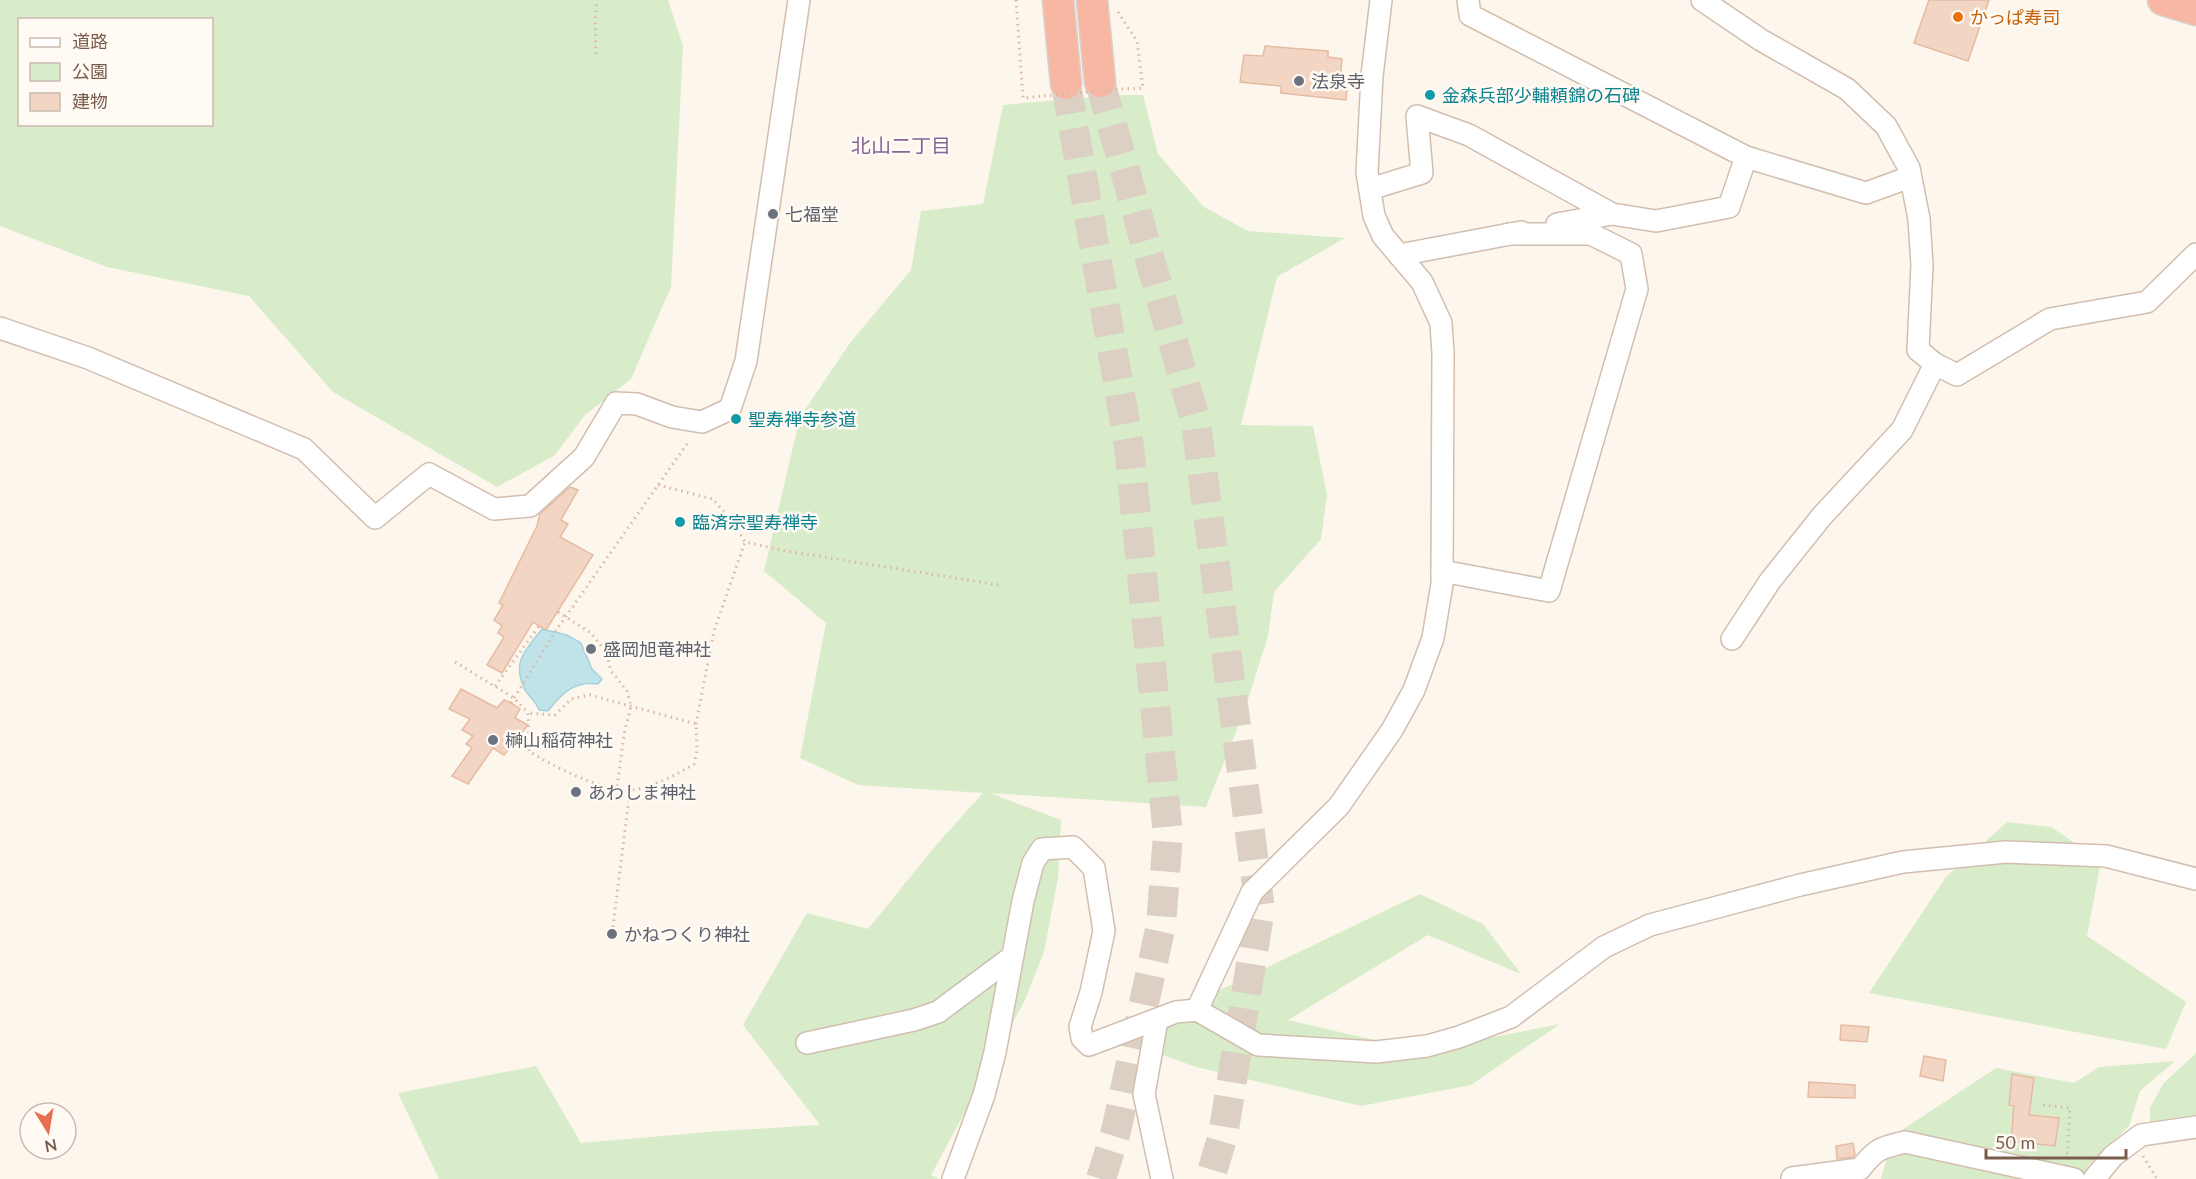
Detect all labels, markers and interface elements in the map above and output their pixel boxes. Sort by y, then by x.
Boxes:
place label: かっぱ寿司 [1970,6,2060,28]
marker: かっぱ寿司 [1951,10,1965,24]
legend [18,18,213,126]
text: 道路 [72,30,108,52]
text: 公園 [72,60,108,82]
place label: 法泉寺 [1311,70,1365,92]
marker: 法泉寺 [1292,74,1306,88]
place label: 金森兵部少輔頼錦の石碑 [1442,84,1640,106]
marker: 金森兵部少輔頼錦の石碑 [1423,88,1437,102]
text: 建物 [72,90,108,112]
district label: 北山二丁目 [851,133,951,157]
place label: 七福堂 [785,203,839,225]
marker: 七福堂 [766,207,780,221]
place label: 聖寿禅寺参道 [748,408,856,430]
marker: 聖寿禅寺参道 [729,412,743,426]
place label: 臨済宗聖寿禅寺 [692,511,818,533]
marker: 臨済宗聖寿禅寺 [673,515,687,529]
place label: 盛岡旭竜神社 [603,638,711,660]
marker: 盛岡旭竜神社 [584,642,598,656]
place label: 榊山稲荷神社 [505,729,613,751]
marker: 榊山稲荷神社 [486,733,500,747]
place label: あわしま神社 [588,781,696,803]
marker: あわしま神社 [569,785,583,799]
place label: かねつくり神社 [624,923,750,945]
marker: かねつくり神社 [605,927,619,941]
north arrow [18,1101,78,1161]
scale bar [1986,1122,2126,1160]
text: 50 m [1995,1131,2035,1153]
text: N [43,1136,59,1157]

